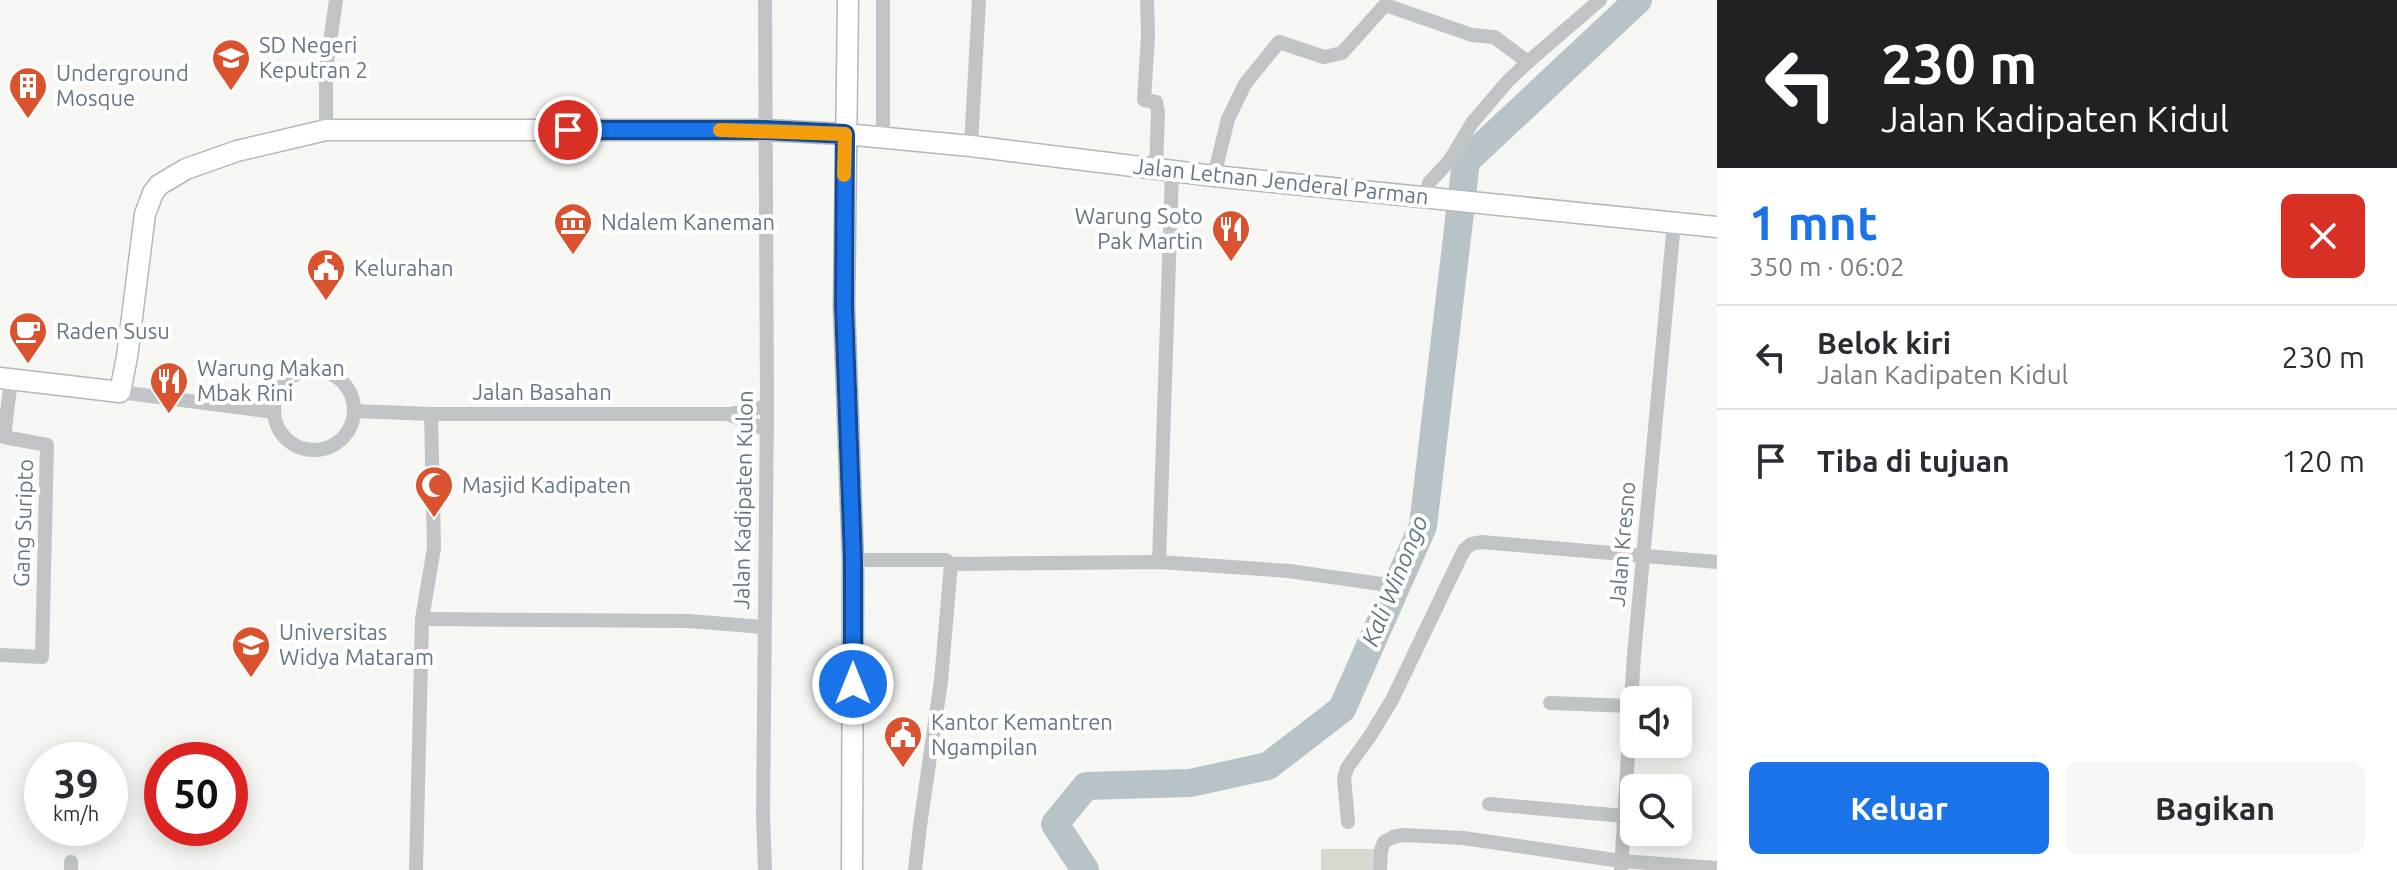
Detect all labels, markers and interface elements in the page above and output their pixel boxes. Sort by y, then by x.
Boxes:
place label: SD Negeri Keputran 2 [259,32,368,82]
icon: left [1749,32,1853,136]
text: 230 m [1881,32,2037,95]
school or university icon: SD Negeri Keputran 2 [210,37,252,92]
place label: Underground Mosque [56,60,189,110]
building icon: Underground Mosque [7,65,49,120]
pin [534,96,602,164]
text: Jalan Kadipaten Kidul [1881,98,2229,139]
icon: arrive [546,108,590,152]
street label: Jalan Letnan Jenderal Parman [1132,153,1430,208]
button: close [2281,194,2365,278]
text: 1 mnt [1749,195,1878,249]
museum icon: Ndalem Kaneman [552,201,594,256]
place label: Warung Soto Pak Martin [1075,203,1203,253]
restaurant icon: Warung Soto Pak Martin [1210,208,1252,263]
place label: Ndalem Kaneman [601,209,775,234]
public building icon: Kelurahan [305,247,347,302]
text: 350 m · 06:02 [1749,252,1905,281]
place label: Kelurahan [354,255,454,280]
cafe icon: Raden Susu [7,310,49,365]
place label: Raden Susu [56,318,170,343]
text: Belok kiri [1817,326,1951,360]
icon: left [1749,335,1793,379]
text: 230 m [2281,340,2365,374]
place label: Warung Makan Mbak Rini [197,355,345,405]
restaurant icon: Warung Makan Mbak Rini [148,360,190,415]
text: Jalan Kadipaten Kidul [1817,360,2068,389]
street label: Jalan Basahan [472,379,612,404]
street label: Jalan Kadipaten Kulon [728,390,757,610]
icon: arrive [1749,439,1793,483]
text: Tiba di tujuan [1817,444,2010,478]
text: 120 m [2281,444,2365,478]
street label: Gang Suripto [8,458,37,588]
mosque icon: Masjid Kadipaten [413,464,455,519]
place label: Masjid Kadipaten [462,472,631,497]
street label: Jalan Kresno [1604,480,1639,608]
water label: Kali Winongo [1356,512,1433,650]
place label: Universitas Widya Mataram [279,619,434,669]
school or university icon: Universitas Widya Mataram [230,624,272,679]
position arrow [811,642,895,726]
map controls [1620,686,1692,846]
button: sound [1620,686,1692,758]
place label: Kantor Kemantren Ngampilan [931,709,1113,759]
public building icon: Kantor Kemantren Ngampilan [882,714,924,769]
speed limit sign: 50 [144,742,248,846]
text: 39 [53,761,99,806]
button: Keluar [1749,762,2049,854]
button: Bagikan [2065,762,2365,854]
button: search [1620,774,1692,846]
text: km/h [53,802,99,825]

